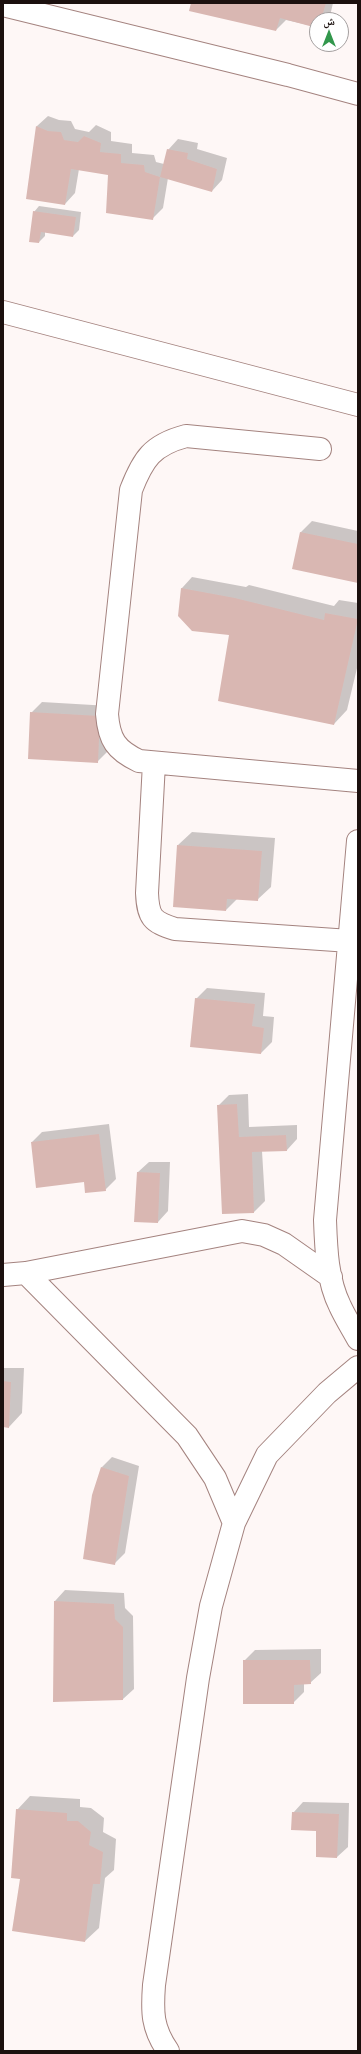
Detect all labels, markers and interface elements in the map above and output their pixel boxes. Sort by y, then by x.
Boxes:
north arrow [309,12,349,52]
text: ش [323,14,335,28]

